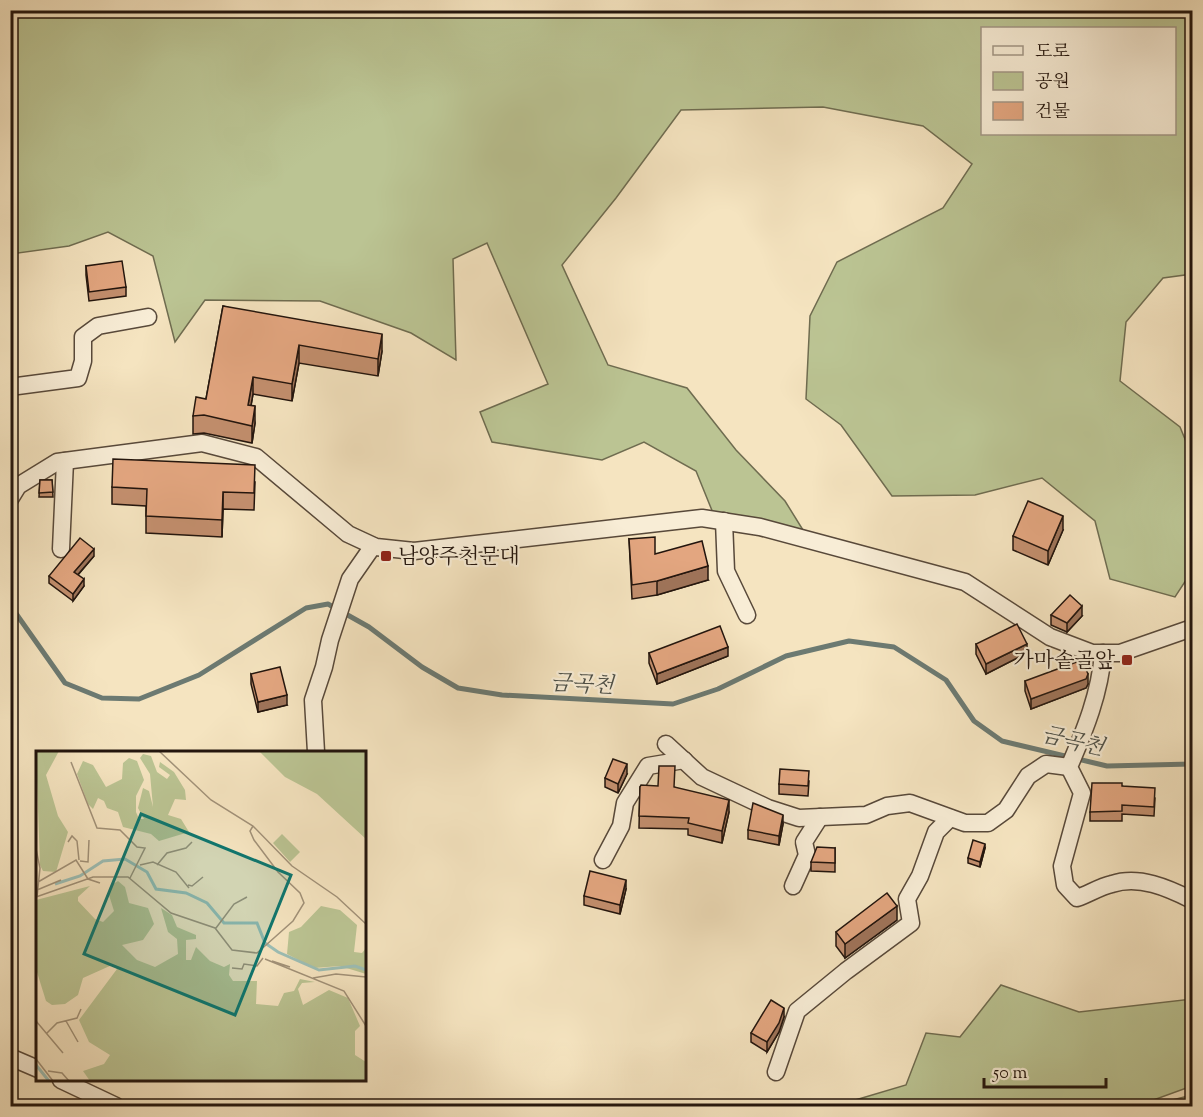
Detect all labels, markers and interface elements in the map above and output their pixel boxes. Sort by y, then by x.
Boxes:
legend [981,27,1176,135]
text: 도로 [1035,40,1070,66]
text: 공원 [1035,70,1070,96]
text: 건물 [1035,100,1070,126]
place label: 남양주천문대 [398,543,520,573]
marker: 남양주천문대 [379,549,393,563]
place label: 가마솥골앞 [1014,647,1116,677]
marker: 가마솥골앞 [1120,653,1134,667]
water label: 금곡천 [549,668,616,704]
water label: 금곡천 [1038,720,1109,766]
inset map [36,751,366,1081]
scale bar [984,1051,1106,1089]
text: 50 m [992,1061,1028,1087]

